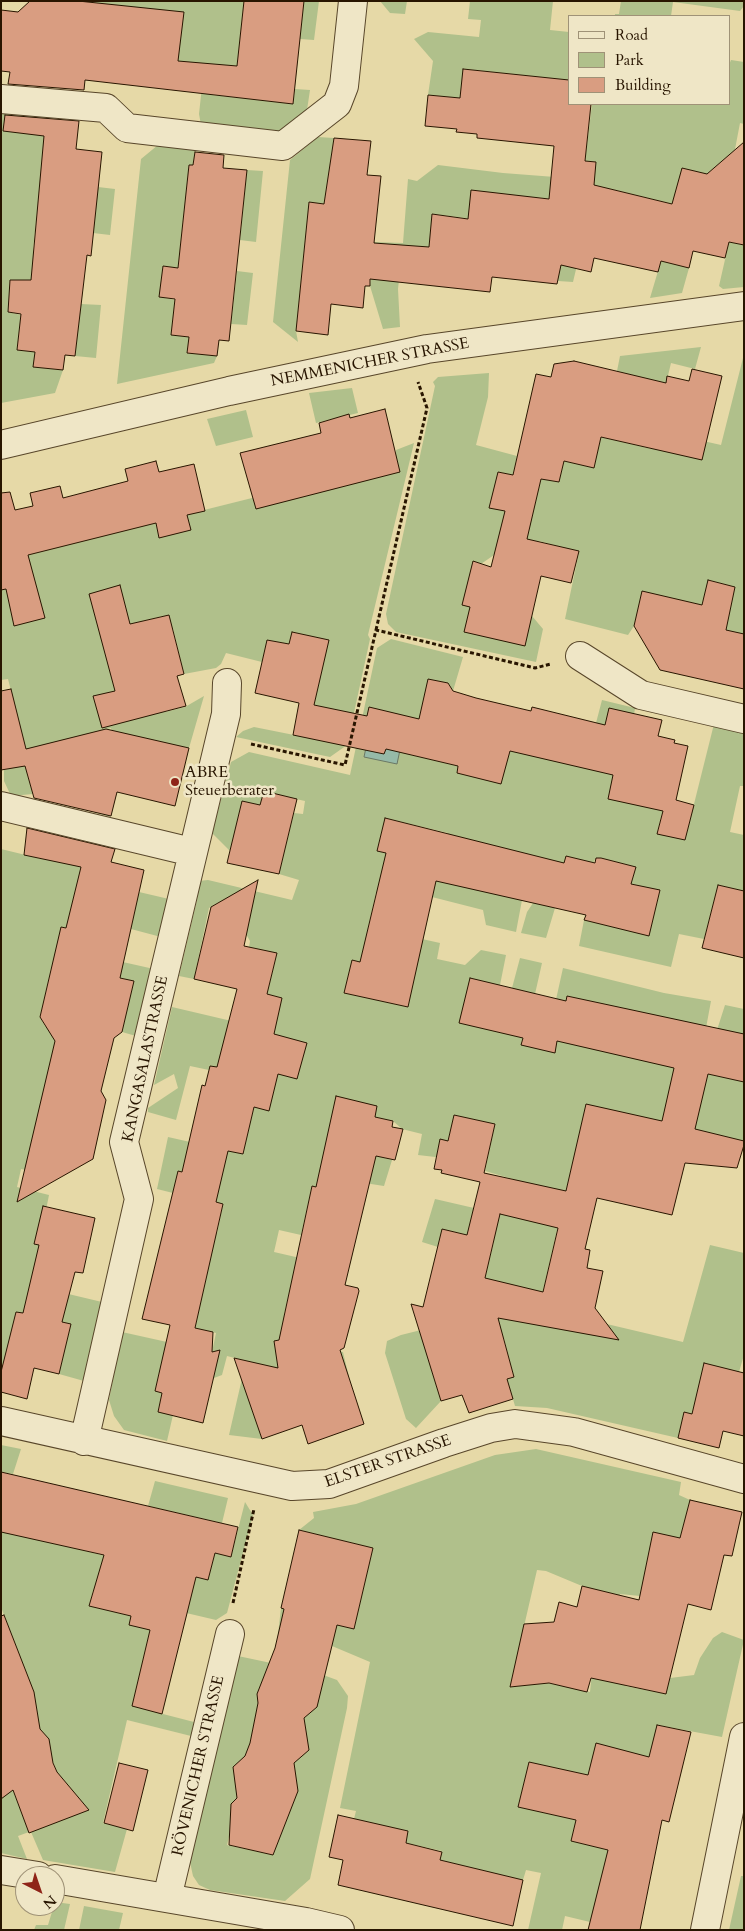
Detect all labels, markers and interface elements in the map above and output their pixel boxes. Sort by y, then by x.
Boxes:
legend [568,15,730,105]
text: Road [615,25,648,45]
text: Park [615,50,644,70]
text: Building [615,75,671,95]
street label: NEMMENICHER STRASSE [269,334,471,392]
place label: ABRE Steuerberater [185,763,274,801]
marker: ABRE Steuerberater [169,776,181,788]
street label: KANGASALASTRASSE [119,974,173,1144]
street label: ELSTER STRASSE [322,1431,454,1493]
street label: RÖVENICHER STRASSE [169,1674,229,1858]
north arrow [15,1866,65,1916]
text: N [39,1891,60,1913]

